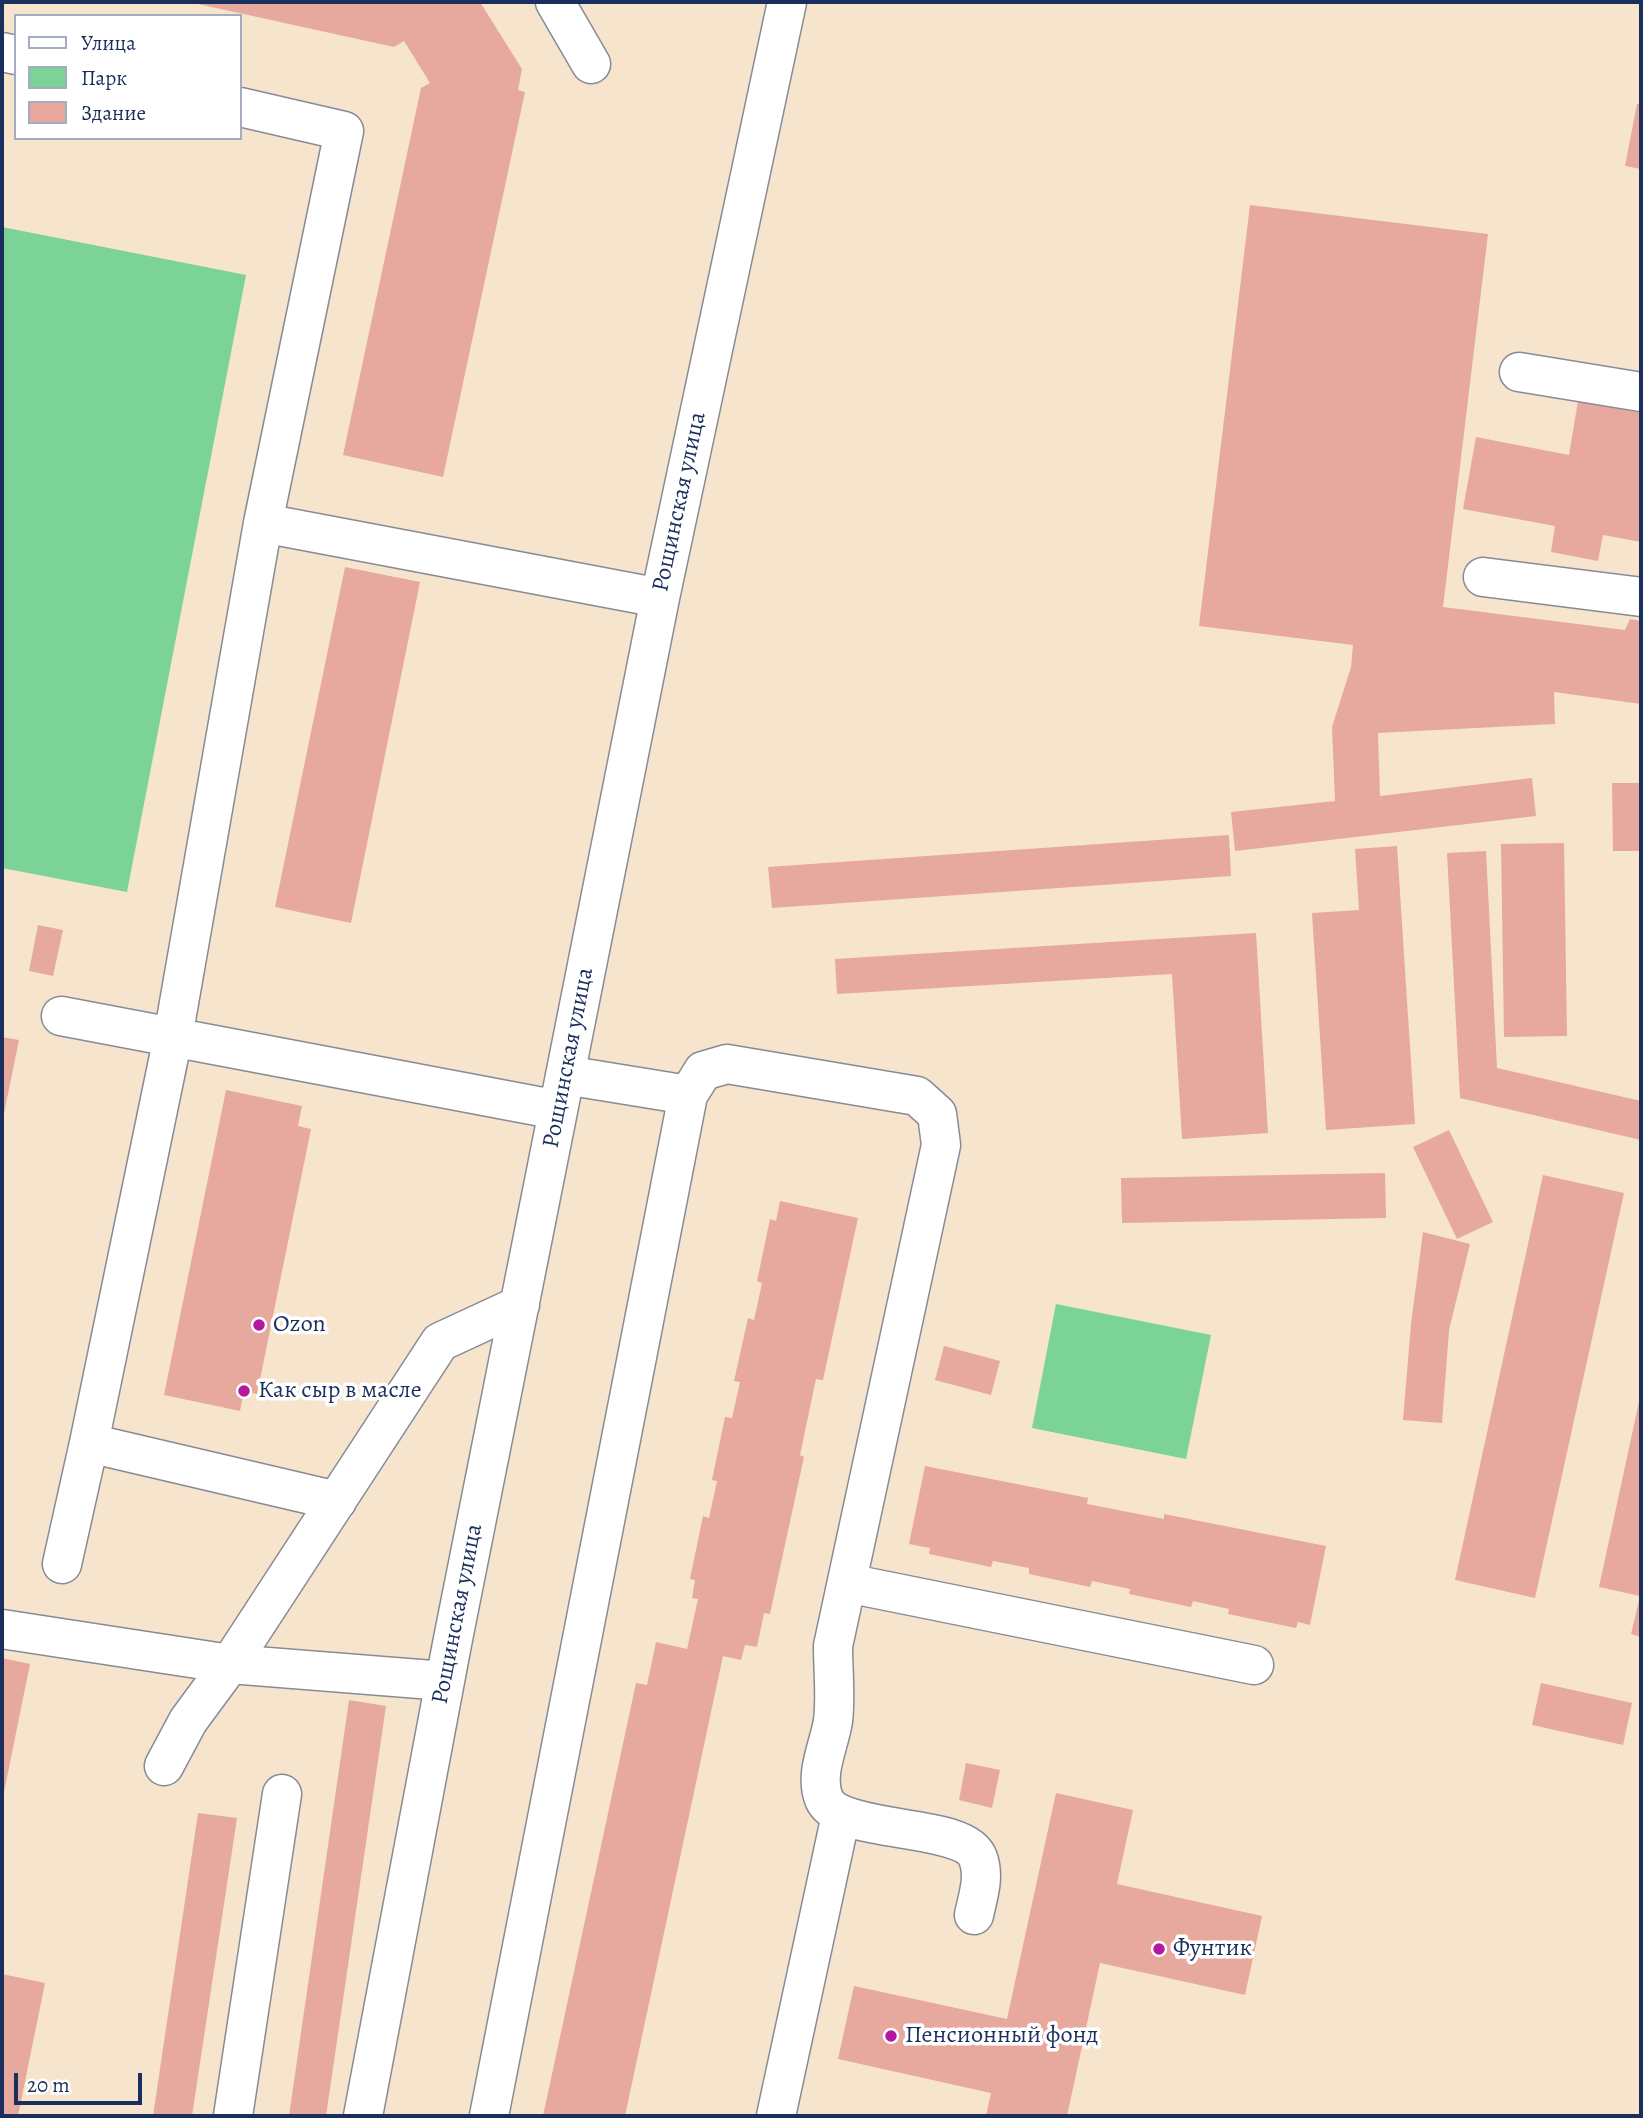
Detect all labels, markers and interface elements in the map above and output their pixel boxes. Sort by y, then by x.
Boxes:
legend [14,14,242,140]
text: Улица [81,29,136,57]
text: Парк [81,64,127,92]
text: Здание [81,99,146,127]
street label: Рощинская улица [647,409,713,595]
street label: Рощинская улица [537,965,601,1151]
place label: Ozon [273,1311,326,1339]
marker: Ozon [251,1317,267,1333]
place label: Как сыр в масле [258,1377,422,1405]
marker: Как сыр в масле [236,1383,252,1399]
street label: Рощинская улица [426,1521,490,1707]
place label: Фунтик [1173,1935,1252,1963]
marker: Фунтик [1151,1941,1167,1957]
place label: Пенсионный фонд [905,2022,1098,2050]
marker: Пенсионный фонд [883,2028,899,2044]
scale bar [18,2058,145,2102]
text: 20 m [27,2071,70,2099]

